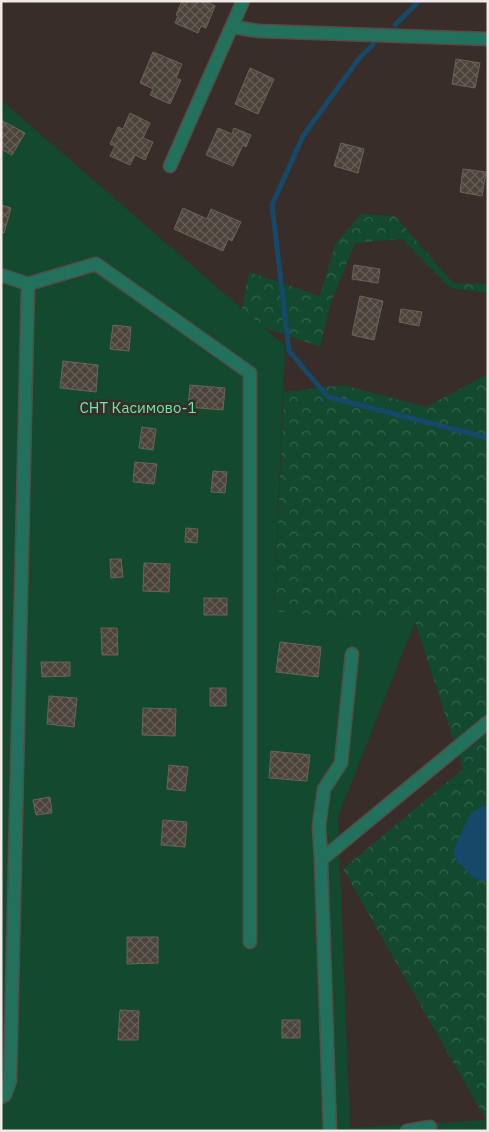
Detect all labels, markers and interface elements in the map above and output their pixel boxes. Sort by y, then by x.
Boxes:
park label: СНТ Касимово-1 [79,398,197,417]

